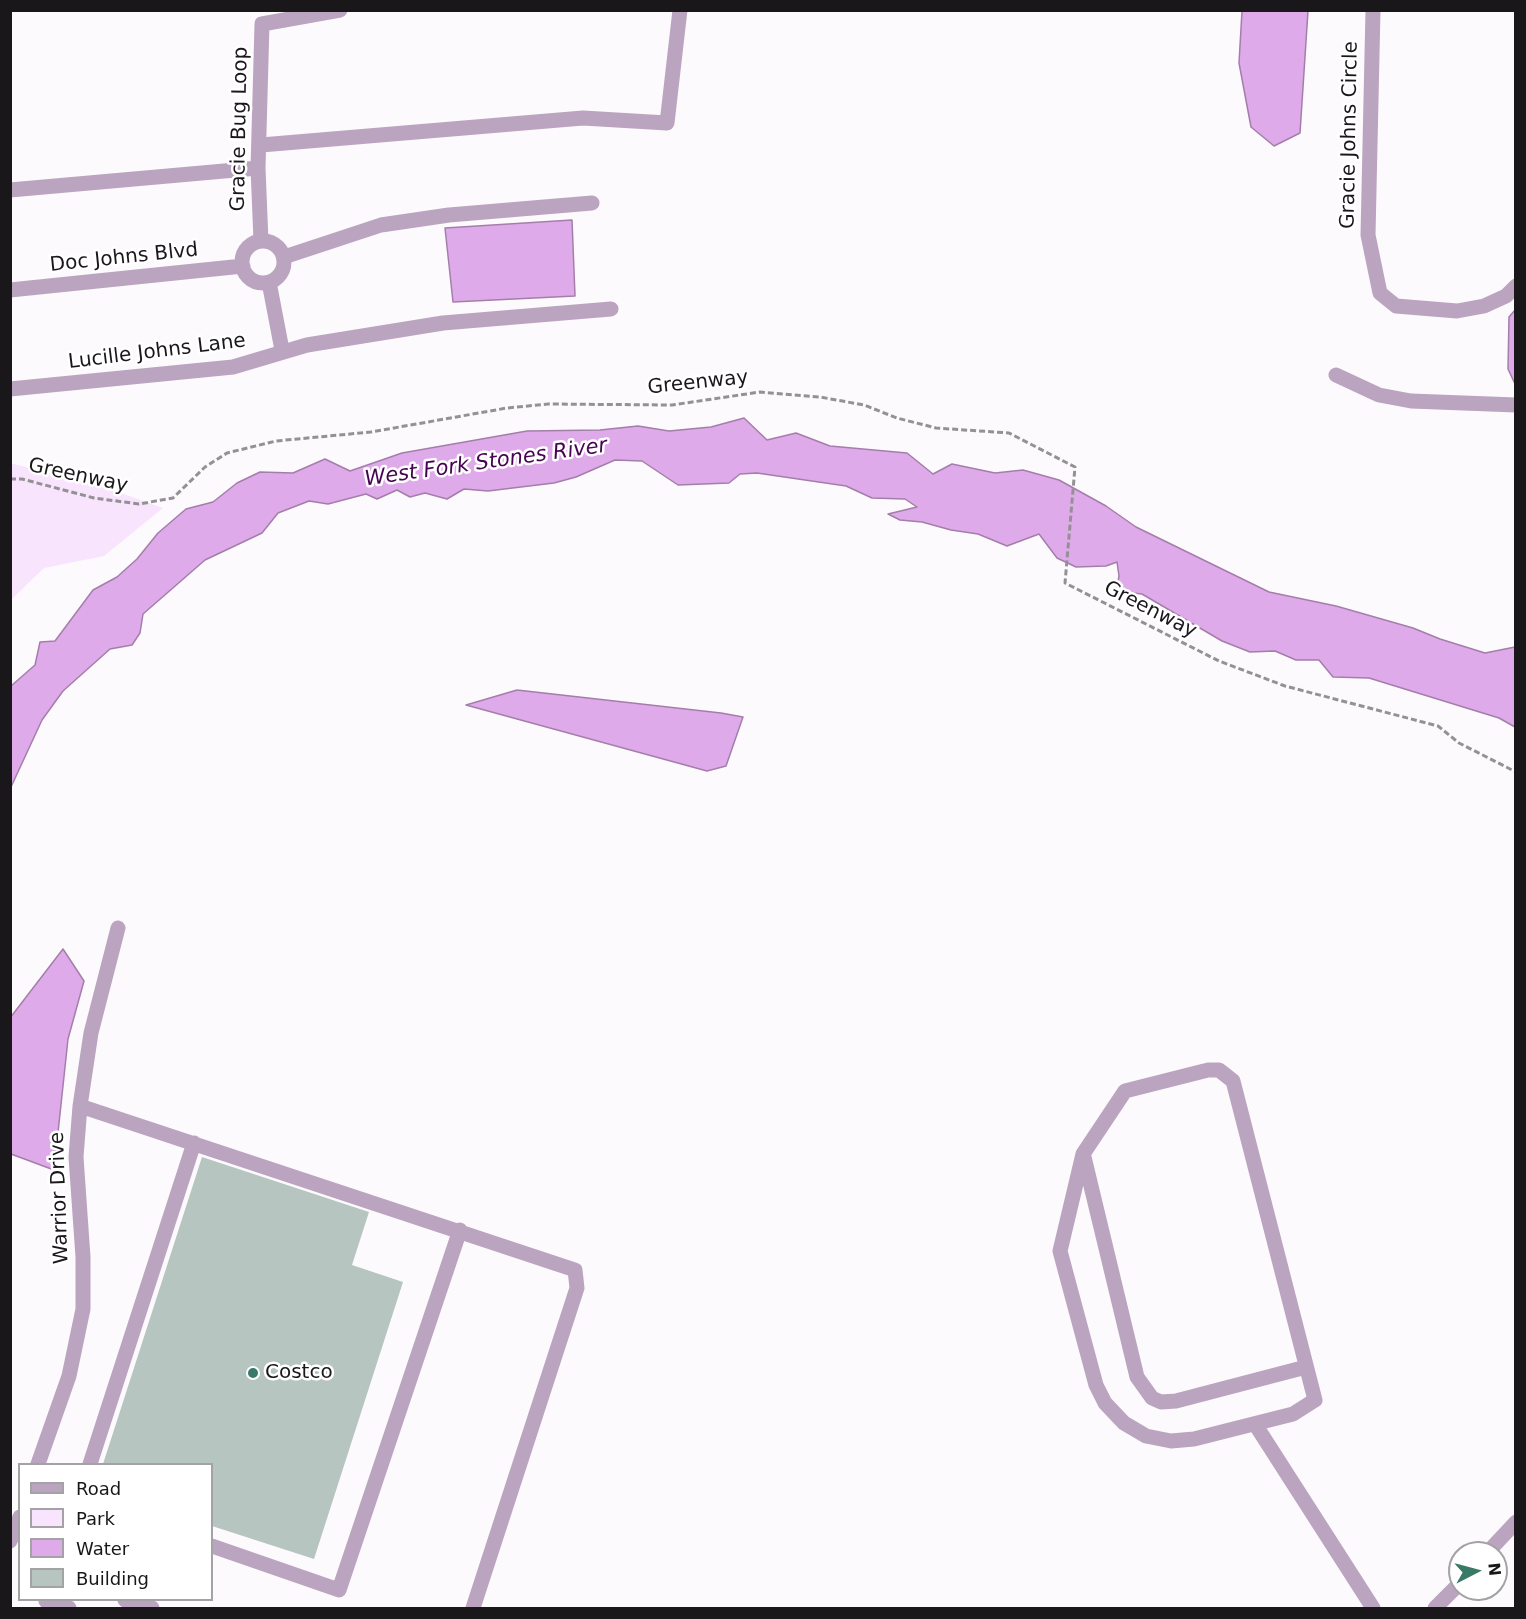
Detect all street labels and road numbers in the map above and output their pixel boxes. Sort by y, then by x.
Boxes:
street label: Gracie Johns Circle [1336,41,1364,229]
street label: Gracie Bug Loop [227,47,253,211]
street label: Doc Johns Blvd [49,238,199,278]
street label: Lucille Johns Lane [67,329,247,375]
street label: Greenway [647,366,749,400]
street label: Greenway [26,454,130,498]
street label: Greenway [1100,576,1200,644]
street label: Warrior Drive [46,1131,74,1265]

